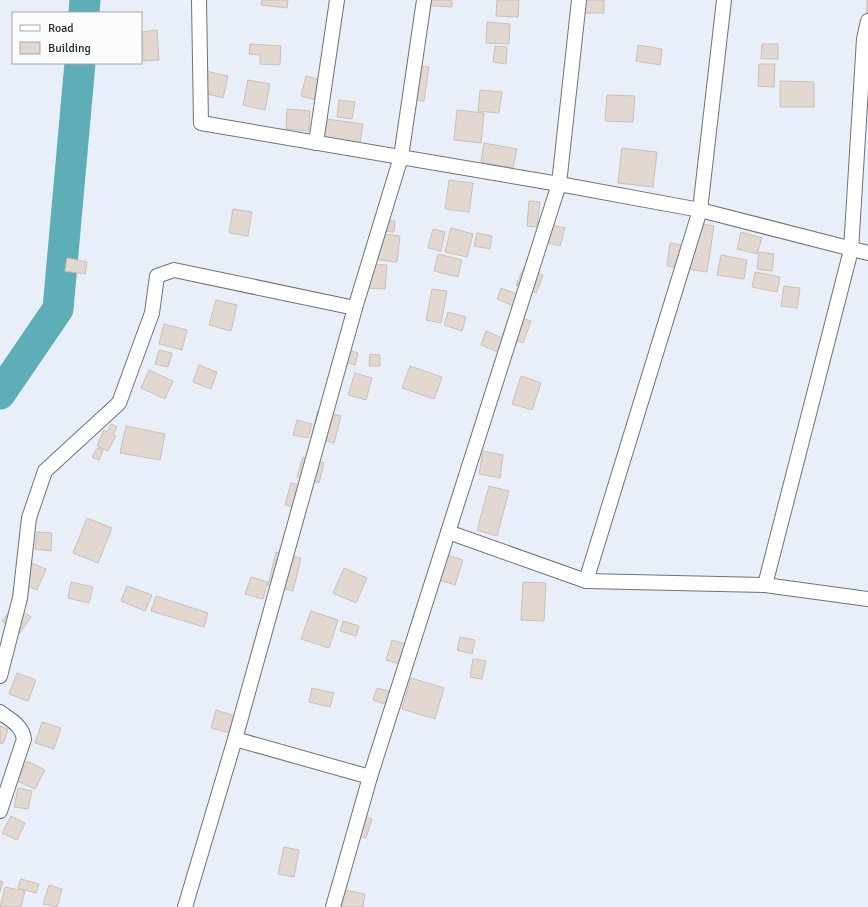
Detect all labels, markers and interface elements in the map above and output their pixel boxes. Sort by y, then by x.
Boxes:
legend [12,12,142,64]
text: Road [48,21,74,36]
text: Building [48,41,91,56]

